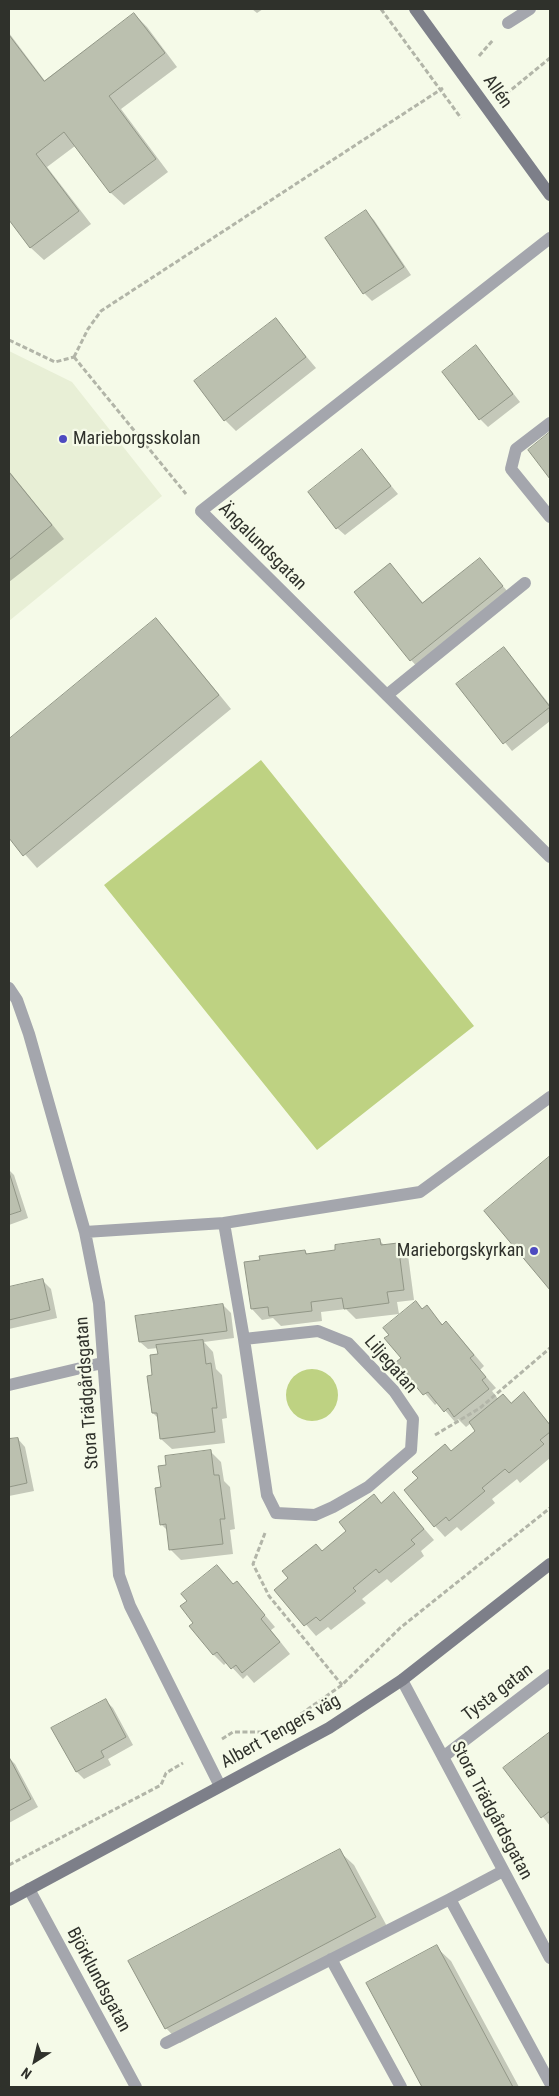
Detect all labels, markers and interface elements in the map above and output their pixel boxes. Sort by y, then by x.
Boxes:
street label: Allén [478,71,516,113]
place label: Marieborgsskolan [73,428,200,450]
marker: Marieborgsskolan [57,433,69,445]
street label: Ängalundsgatan [214,499,310,595]
place label: Marieborgskyrkan [397,1240,524,1262]
marker: Marieborgskyrkan [528,1245,540,1257]
street label: Stora Trädgårdsgatan [72,1316,104,1470]
street label: Liljegatan [359,1332,421,1398]
street label: Tysta gatan [458,1659,538,1727]
street label: Albert Tengers väg [218,1690,344,1774]
street label: Stora Trädgårdsgatan [446,1738,536,1884]
street label: Björklundsgatan [61,1924,135,2036]
north arrow [10,2036,60,2086]
text: N [18,2064,35,2082]

